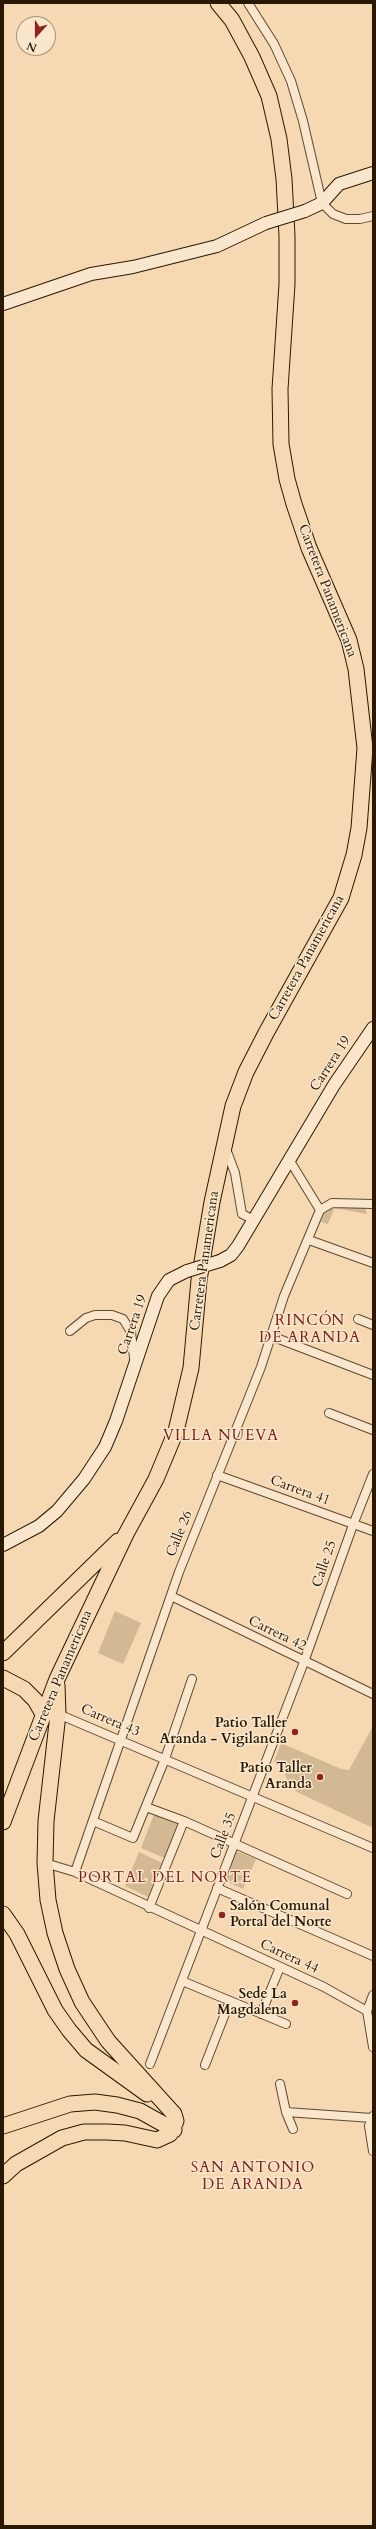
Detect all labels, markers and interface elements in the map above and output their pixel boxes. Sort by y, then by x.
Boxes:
north arrow [16,16,56,56]
text: N [25,38,39,55]
street label: Carretera Panamericana [294,522,360,660]
street label: Carretera Panamericana [265,892,349,1024]
street label: Carrera 19 [307,1033,355,1095]
street label: Carretera Panamericana [187,1190,223,1332]
street label: Carrera 19 [115,1293,151,1357]
district label: RINCÓN DE ARANDA [259,1313,361,1348]
district label: VILLA NUEVA [163,1428,279,1446]
street label: Carrera 41 [268,1472,332,1510]
street label: Calle 26 [163,1508,197,1560]
street label: Calle 25 [309,1538,341,1590]
street label: Carretera Panamericana [26,1608,96,1744]
street label: Carrera 42 [245,1613,309,1655]
street label: Carrera 43 [78,1701,142,1741]
place label: Patio Taller Aranda - Vigilancia [160,1716,287,1748]
marker: Patio Taller Aranda - Vigilancia [290,1727,300,1737]
place label: Patio Taller Aranda [240,1761,312,1794]
marker: Patio Taller Aranda [315,1772,325,1782]
street label: Calle 35 [207,1810,241,1862]
district label: PORTAL DEL NORTE [78,1870,252,1888]
place label: Salón Comunal Portal del Norte [230,1899,332,1932]
marker: Salón Comunal Portal del Norte [217,1910,227,1920]
street label: Carrera 44 [257,1936,321,1978]
place label: Sede La Magdalena [217,1987,287,2020]
marker: Sede La Magdalena [290,1998,300,2008]
district label: SAN ANTONIO DE ARANDA [191,2160,315,2195]

